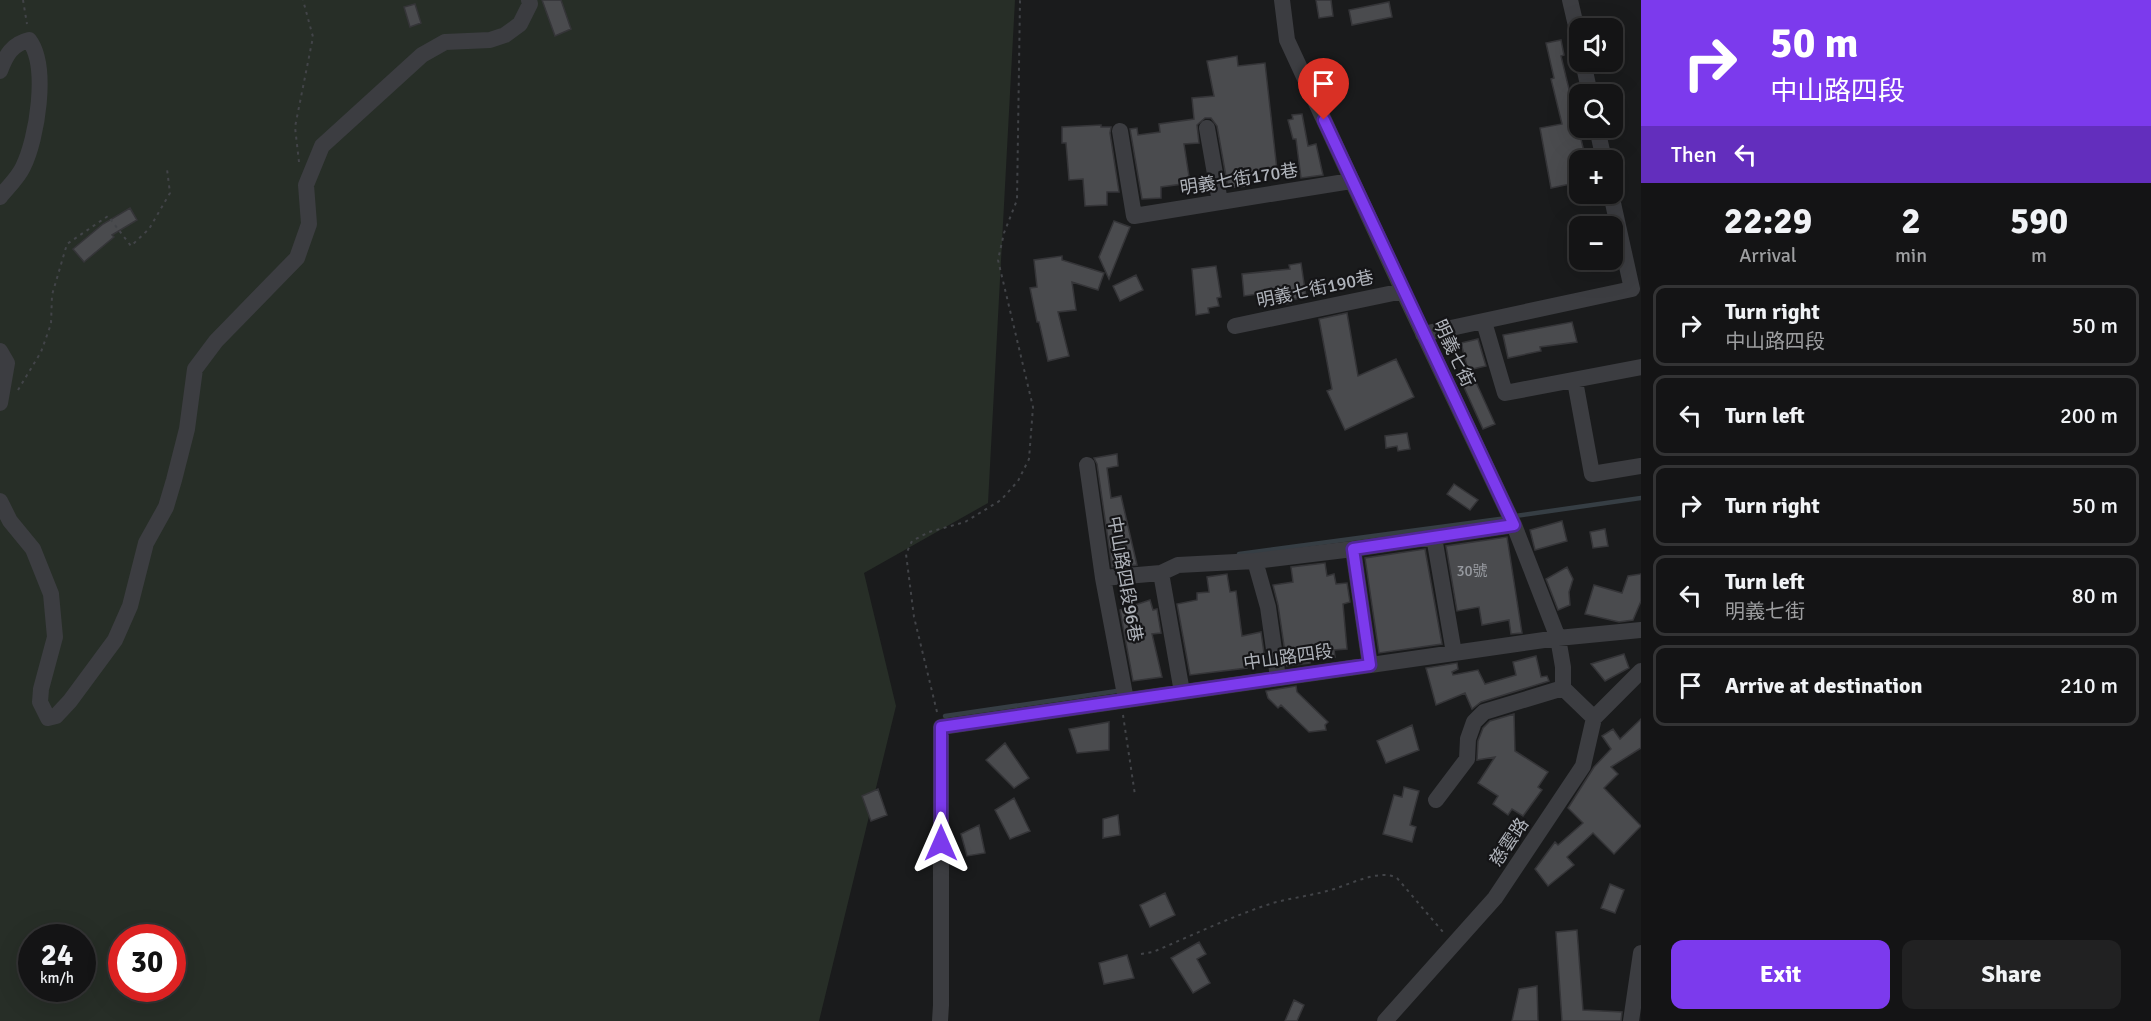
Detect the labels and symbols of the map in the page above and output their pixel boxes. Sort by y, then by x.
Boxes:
pin [1298,58,1349,120]
street label: 明義七街170巷 [1178,159,1300,199]
street label: 明義七街190巷 [1254,266,1376,312]
street label: 明義七街 [1429,316,1479,390]
street label: 中山路四段96巷 [1103,514,1147,644]
house number: 30號 [1456,562,1488,580]
street label: 中山路四段 [1242,640,1334,674]
position arrow [909,811,973,875]
street label: 慈雲路 [1485,813,1533,871]
speed limit sign: 30 [108,924,186,1002]

